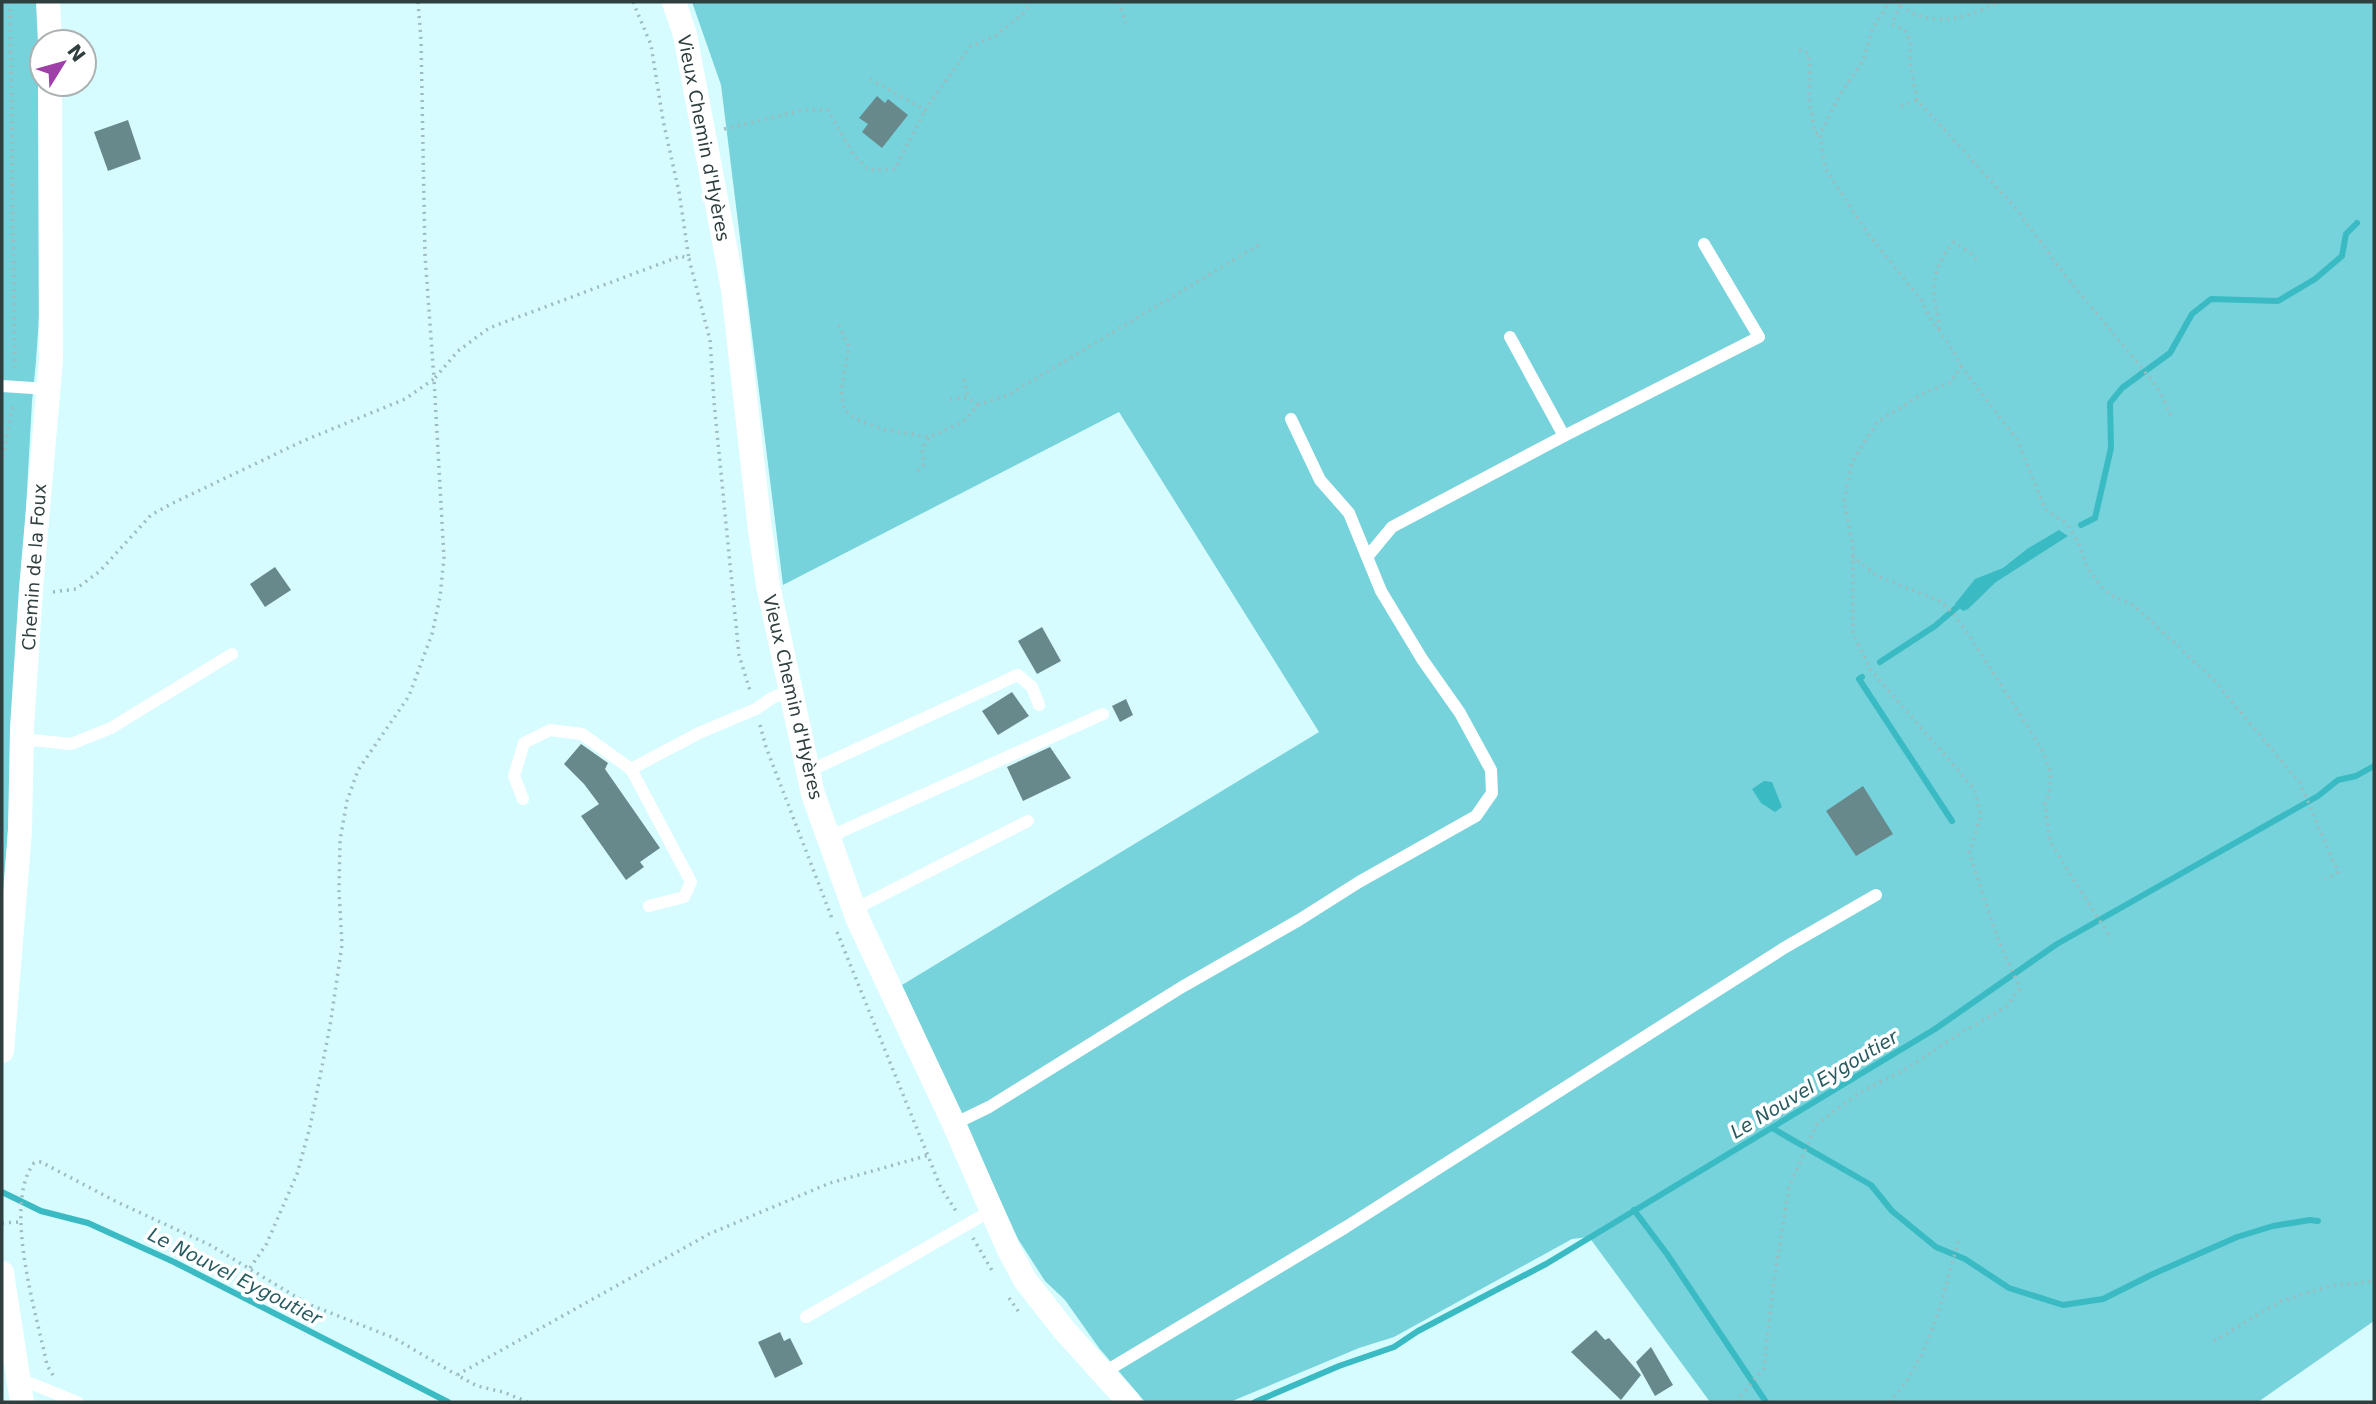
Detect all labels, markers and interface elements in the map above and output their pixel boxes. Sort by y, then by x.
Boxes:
north arrow [28,28,98,98]
street label: Vieux Chemin d'Hyères [674,33,734,243]
text: N [63,40,90,66]
street label: Chemin de la Foux [18,482,50,651]
street label: Vieux Chemin d'Hyères [759,593,827,801]
water label: Le Nouvel Eygoutier [1726,1025,1903,1143]
water label: Le Nouvel Eygoutier [145,1223,326,1330]

